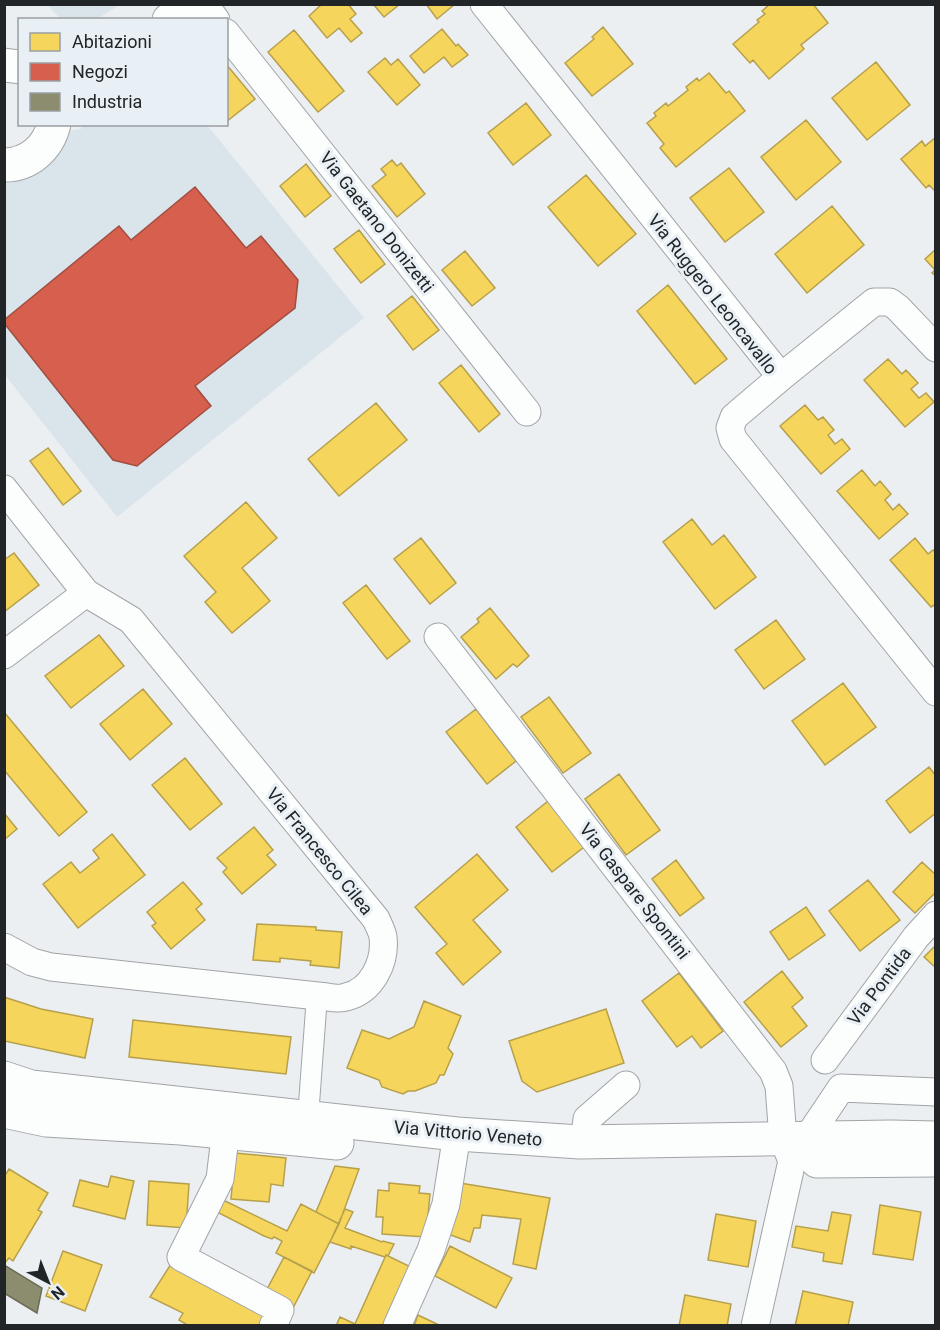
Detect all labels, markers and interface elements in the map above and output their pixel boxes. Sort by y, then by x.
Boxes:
legend [18,18,228,126]
text: Abitazioni [72,31,152,52]
text: Negozi [72,61,128,82]
text: Industria [72,91,142,112]
street label: Via Gaetano Donizetti [315,147,439,297]
street label: Via Ruggero Leoncavallo [644,210,782,378]
street label: Via Francesco Cilea [262,783,378,919]
street label: Via Gaspare Spontini [575,819,695,963]
street label: Via Pontida [843,943,915,1029]
street label: Via Vittorio Veneto [393,1116,543,1150]
north arrow [18,1252,78,1312]
text: N [47,1282,68,1304]

